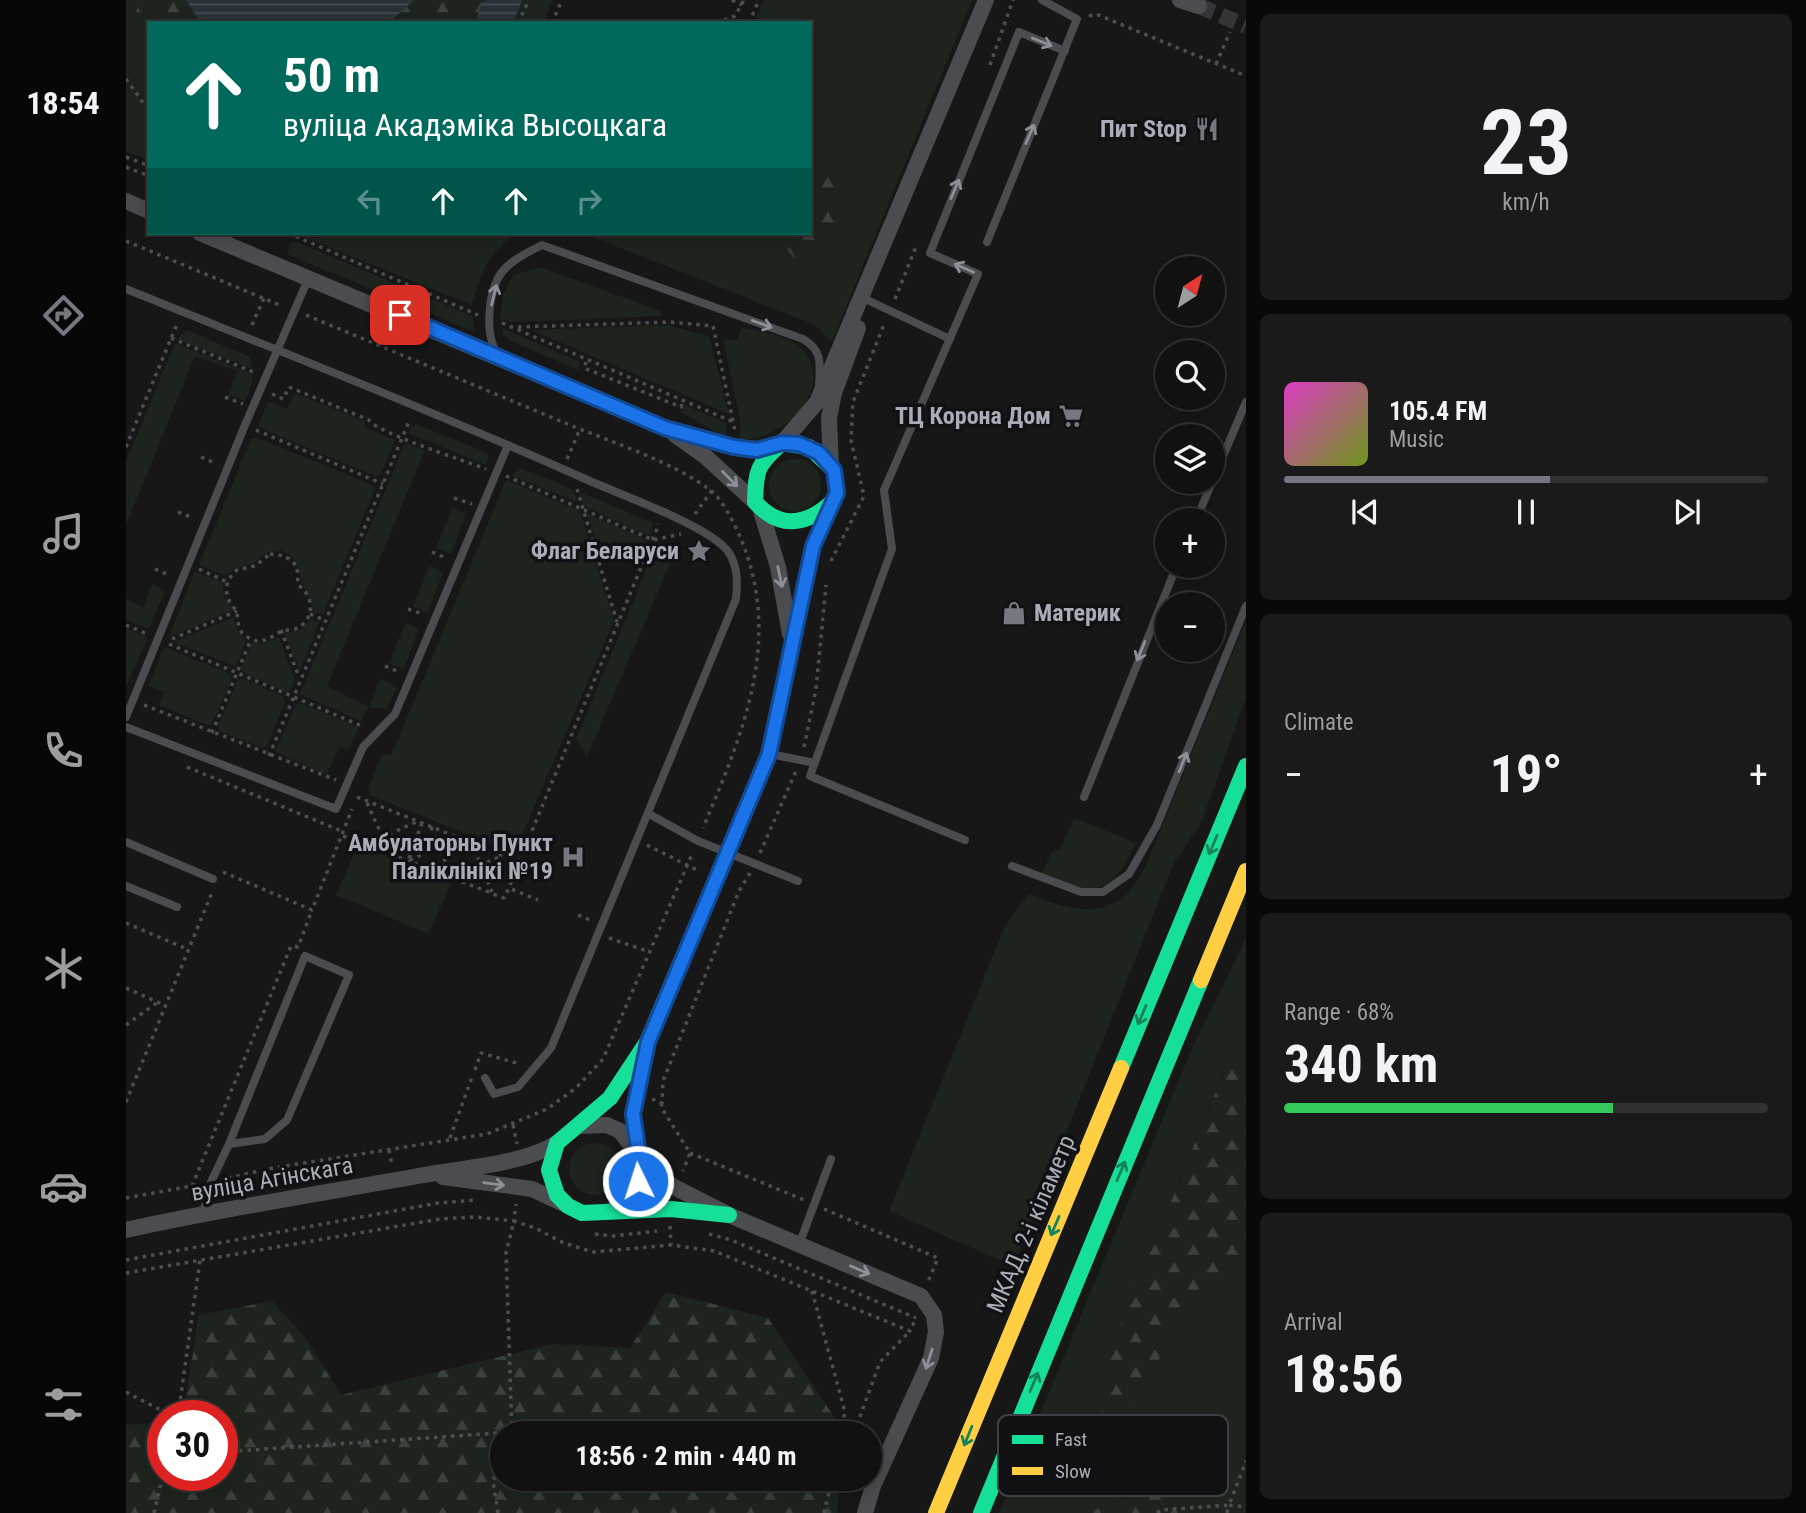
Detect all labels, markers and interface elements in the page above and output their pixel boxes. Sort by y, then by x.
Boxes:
one-way arrow [1030,36,1052,49]
text: 50 m [283,47,380,104]
icon: ahead [168,49,259,140]
text: 18:54 [26,84,100,122]
text: 23 [1480,90,1572,196]
text: вуліца Акадэміка Высоцкага [283,106,667,144]
place label: Пит Stop [1100,115,1187,143]
restaurant icon: Пит Stop [1193,115,1221,143]
one-way arrow [1024,123,1037,145]
one-way arrow [950,179,963,200]
icon: left [351,182,389,220]
icon: ahead [424,182,462,220]
icon: ahead [497,182,535,220]
icon: right [570,182,608,220]
text: km/h [1502,189,1550,216]
north arrow [1155,256,1225,326]
map controls [1155,256,1225,662]
one-way arrow [954,261,975,274]
one-way arrow [488,284,501,307]
pin [370,285,430,345]
icon: directions [39,291,88,340]
icon: arrive [381,296,419,334]
one-way arrow [751,319,773,331]
button: search [1155,340,1225,410]
text: 105.4 FM [1389,396,1487,426]
place label: ТЦ Корона Дом [895,402,1051,430]
supermarket icon: ТЦ Корона Дом [1057,402,1085,430]
button: layers [1155,424,1225,494]
text: Music [1389,426,1444,453]
one-way arrow [721,470,738,487]
icon: previous [1346,493,1384,531]
icon: pause [1507,493,1545,531]
icon: next [1668,493,1706,531]
button: + [1155,508,1225,578]
icon: music [39,509,88,558]
place label: Флаг Беларуси [531,537,679,565]
place icon: Флаг Беларуси [685,537,713,565]
one-way arrow [774,565,787,587]
button: − [1155,592,1225,662]
shop icon: Материк [1000,599,1028,627]
place label: Материк [1034,599,1121,627]
one-way arrow [1134,640,1147,661]
text: Climate [1284,709,1354,736]
icon: phone [39,726,88,775]
text: 19° [1490,744,1562,805]
one-way arrow [1177,751,1190,773]
text: − [1284,753,1303,797]
text: + [1749,753,1768,797]
place label: Амбулаторны Пункт Паліклінікі №19 [348,829,553,885]
one-way arrow [1206,834,1219,855]
hospital icon: Амбулаторны Пункт Паліклінікі №19 [559,843,587,871]
icon: climate [39,944,88,993]
text: Range · 68% [1284,999,1394,1026]
one-way arrow [1135,1004,1148,1026]
text: 340 km [1284,1034,1438,1095]
street label: МКАД, 2-і кіламетр [981,1131,1081,1317]
position arrow [601,1144,675,1218]
street label: вуліца Агінскага [189,1151,355,1207]
one-way arrow [1115,1161,1128,1183]
icon: car [39,1162,88,1211]
one-way arrow [482,1178,505,1191]
one-way arrow [1048,1214,1061,1236]
one-way arrow [849,1265,871,1278]
text: Arrival [1284,1309,1343,1336]
text: 18:56 [1284,1344,1403,1405]
one-way arrow [922,1348,934,1370]
one-way arrow [1028,1371,1041,1393]
icon: filters [39,1380,88,1429]
speed limit sign: 30 [147,1400,238,1491]
legend [998,1415,1228,1496]
one-way arrow [961,1424,974,1446]
text: Fast [1055,1428,1087,1451]
text: 18:56 · 2 min · 440 m [576,1441,796,1471]
text: Slow [1055,1460,1091,1483]

